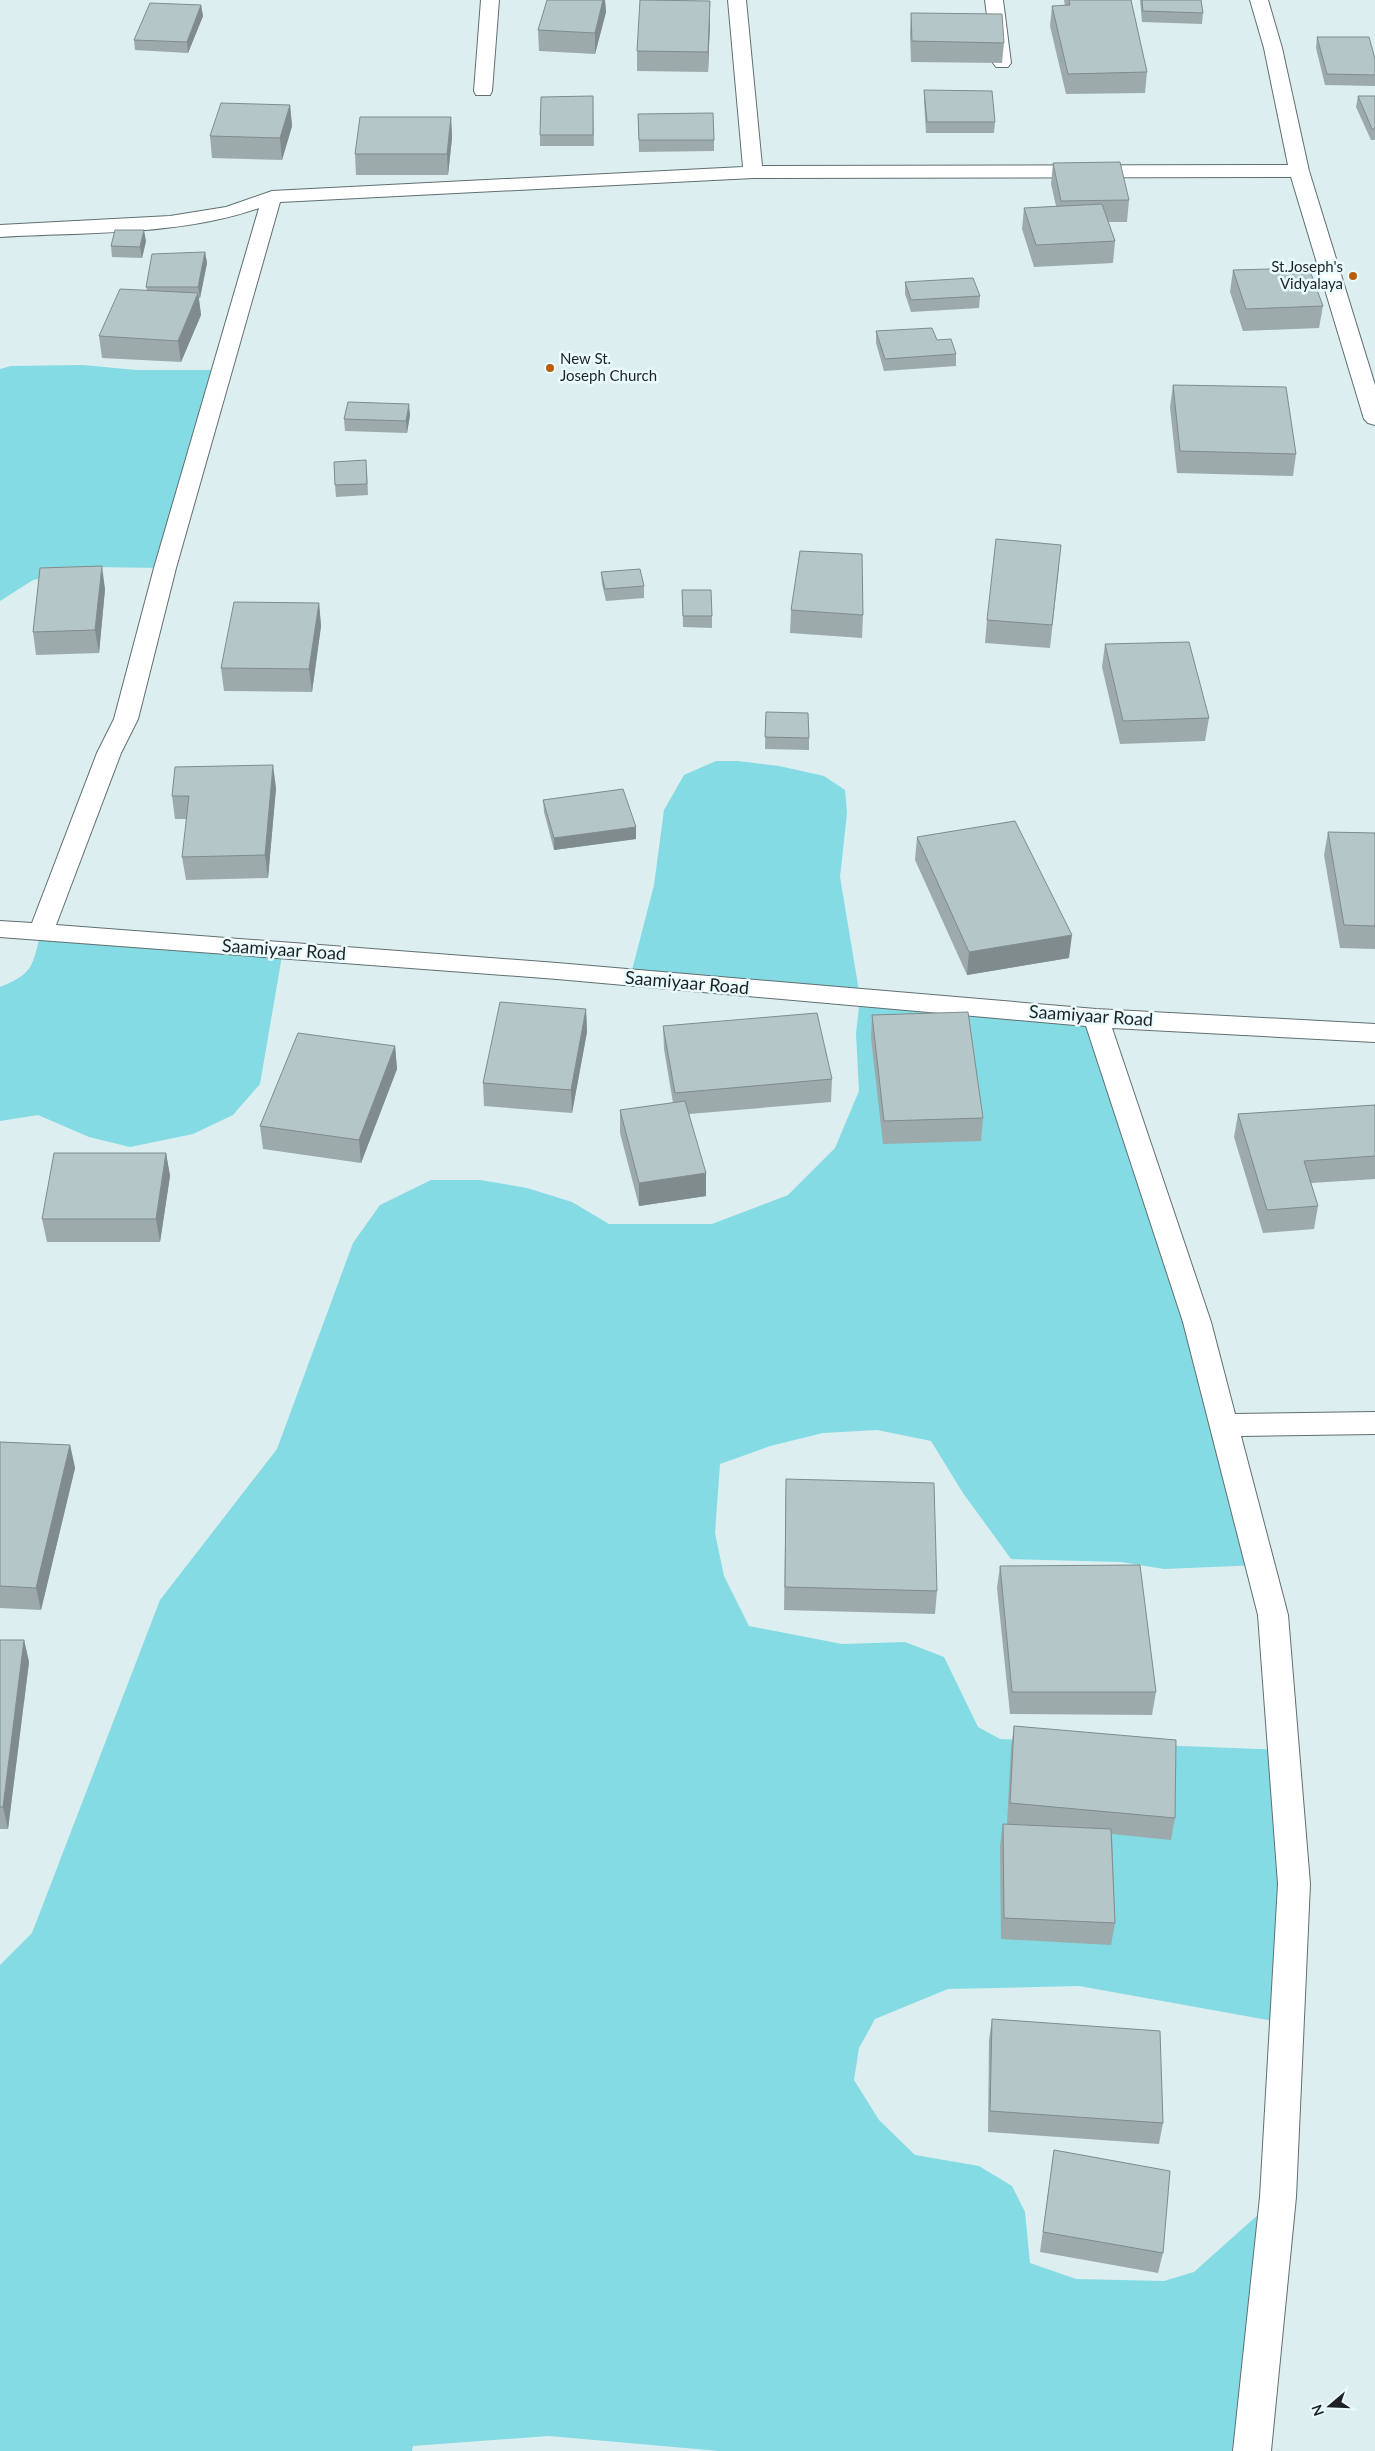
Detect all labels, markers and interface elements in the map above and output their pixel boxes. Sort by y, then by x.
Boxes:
place label: St.Joseph's Vidyalaya [1271,257,1343,292]
marker: St.Joseph's Vidyalaya [1347,270,1359,282]
place label: New St. Joseph Church [560,349,657,384]
marker: New St. Joseph Church [544,362,556,374]
street label: Saamiyaar Road [221,934,347,964]
street label: Saamiyaar Road [624,966,750,998]
street label: Saamiyaar Road [1028,1000,1154,1030]
north arrow [1305,2381,1355,2431]
text: N [1307,2403,1327,2418]

